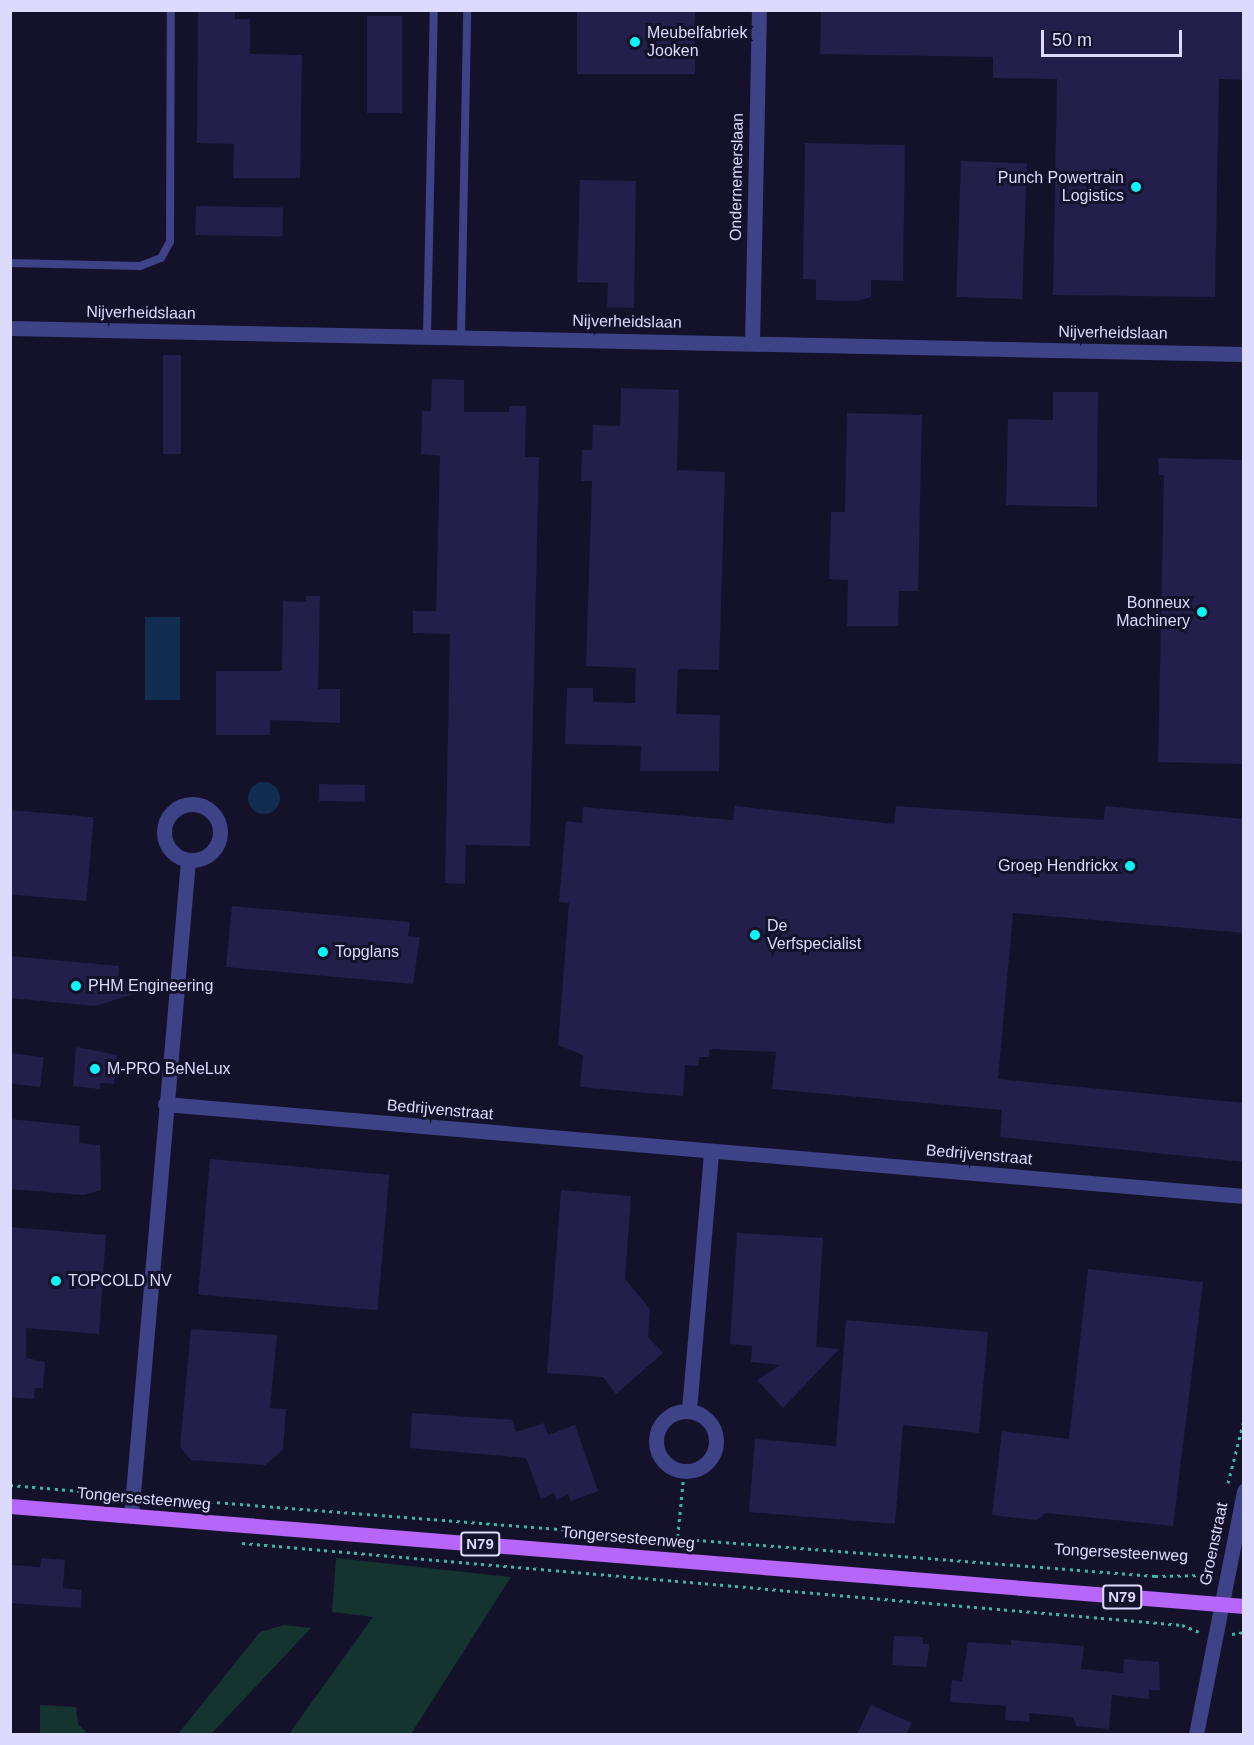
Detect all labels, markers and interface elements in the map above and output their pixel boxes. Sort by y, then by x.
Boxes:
scale bar [1044,18,1185,56]
place label: Meubelfabriek Jooken [647,23,748,61]
text: 50 m [1052,30,1092,50]
marker: Meubelfabriek Jooken [628,35,642,49]
street label: Ondernemerslaan [726,113,748,241]
place label: Punch Powertrain Logistics [998,168,1124,206]
marker: Punch Powertrain Logistics [1129,180,1143,194]
street label: Nijverheidslaan [86,302,196,324]
street label: Nijverheidslaan [572,311,682,333]
street label: Nijverheidslaan [1058,322,1168,344]
place label: Bonneux Machinery [1116,593,1190,631]
marker: Bonneux Machinery [1195,605,1209,619]
place label: Groep Hendrickx [998,856,1118,876]
marker: Groep Hendrickx [1123,859,1137,873]
place label: De Verfspecialist [767,916,861,954]
marker: De Verfspecialist [748,928,762,942]
place label: Topglans [335,942,399,962]
marker: Topglans [316,945,330,959]
place label: PHM Engineering [88,976,213,996]
marker: PHM Engineering [69,979,83,993]
place label: M-PRO BeNeLux [107,1059,231,1079]
marker: M-PRO BeNeLux [88,1062,102,1076]
street label: Bedrijvenstraat [386,1096,494,1124]
street label: Bedrijvenstraat [925,1141,1033,1169]
place label: TOPCOLD NV [68,1271,172,1291]
marker: TOPCOLD NV [49,1274,63,1288]
street label: Tongersesteenweg [76,1484,212,1514]
street label: Groenstraat [1196,1501,1232,1587]
street label: Tongersesteenweg [560,1523,696,1553]
road number: N79 [459,1532,501,1556]
street label: Tongersesteenweg [1053,1540,1189,1566]
road number: N79 [1101,1585,1143,1609]

